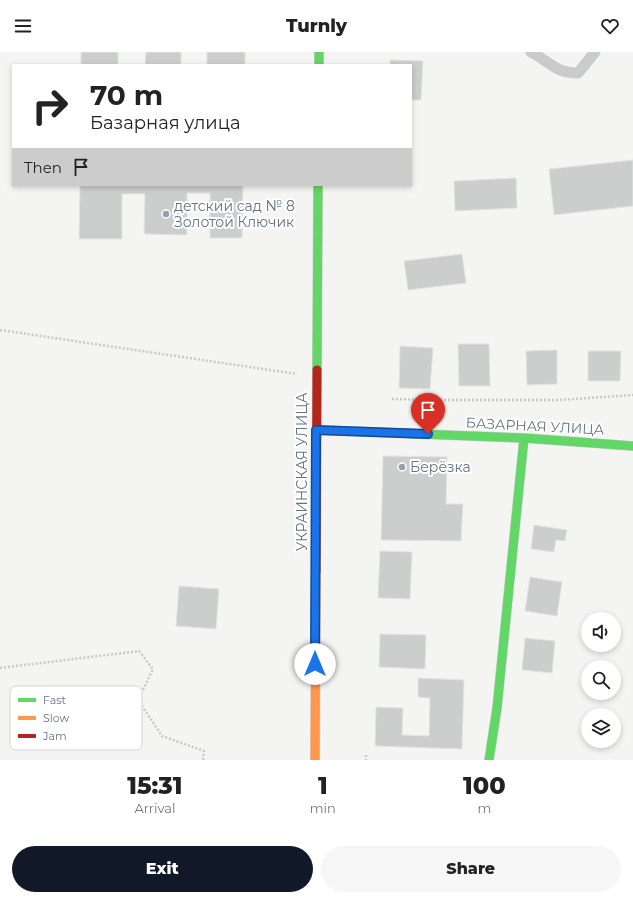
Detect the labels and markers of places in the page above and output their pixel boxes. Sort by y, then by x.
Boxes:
place label: детский сад № 8 Золотой Ключик [174,197,295,231]
marker: детский сад № 8 Золотой Ключик [161,209,171,219]
pin [411,393,445,434]
place label: Берёзка [410,458,471,476]
marker: Берёзка [397,462,407,472]

